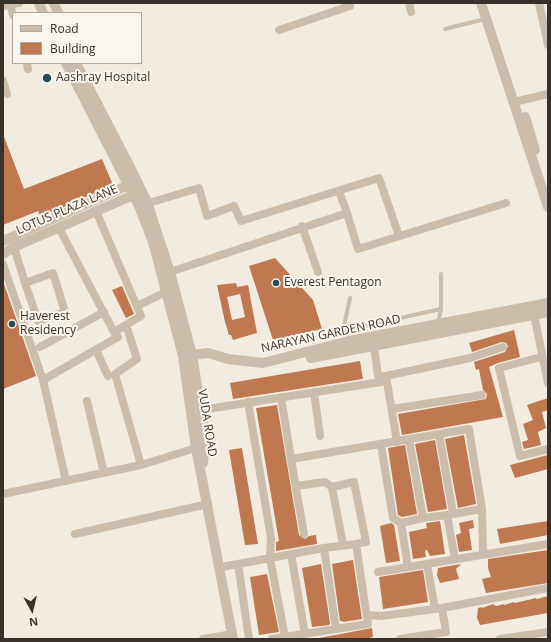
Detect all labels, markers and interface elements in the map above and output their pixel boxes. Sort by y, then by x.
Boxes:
legend [12,12,142,64]
text: Road [50,20,79,37]
text: Building [50,40,95,57]
place label: Aashray Hospital [56,71,150,85]
marker: Aashray Hospital [41,72,53,84]
street label: LOTUS PLAZA LANE [14,182,120,238]
place label: Everest Pentagon [284,276,382,290]
marker: Everest Pentagon [271,278,281,288]
place label: Haverest Residency [20,310,76,338]
street label: NARAYAN GARDEN ROAD [260,312,402,356]
marker: Haverest Residency [7,319,17,329]
street label: VUDA ROAD [195,388,219,458]
north arrow [12,590,52,630]
text: N [28,614,39,630]

